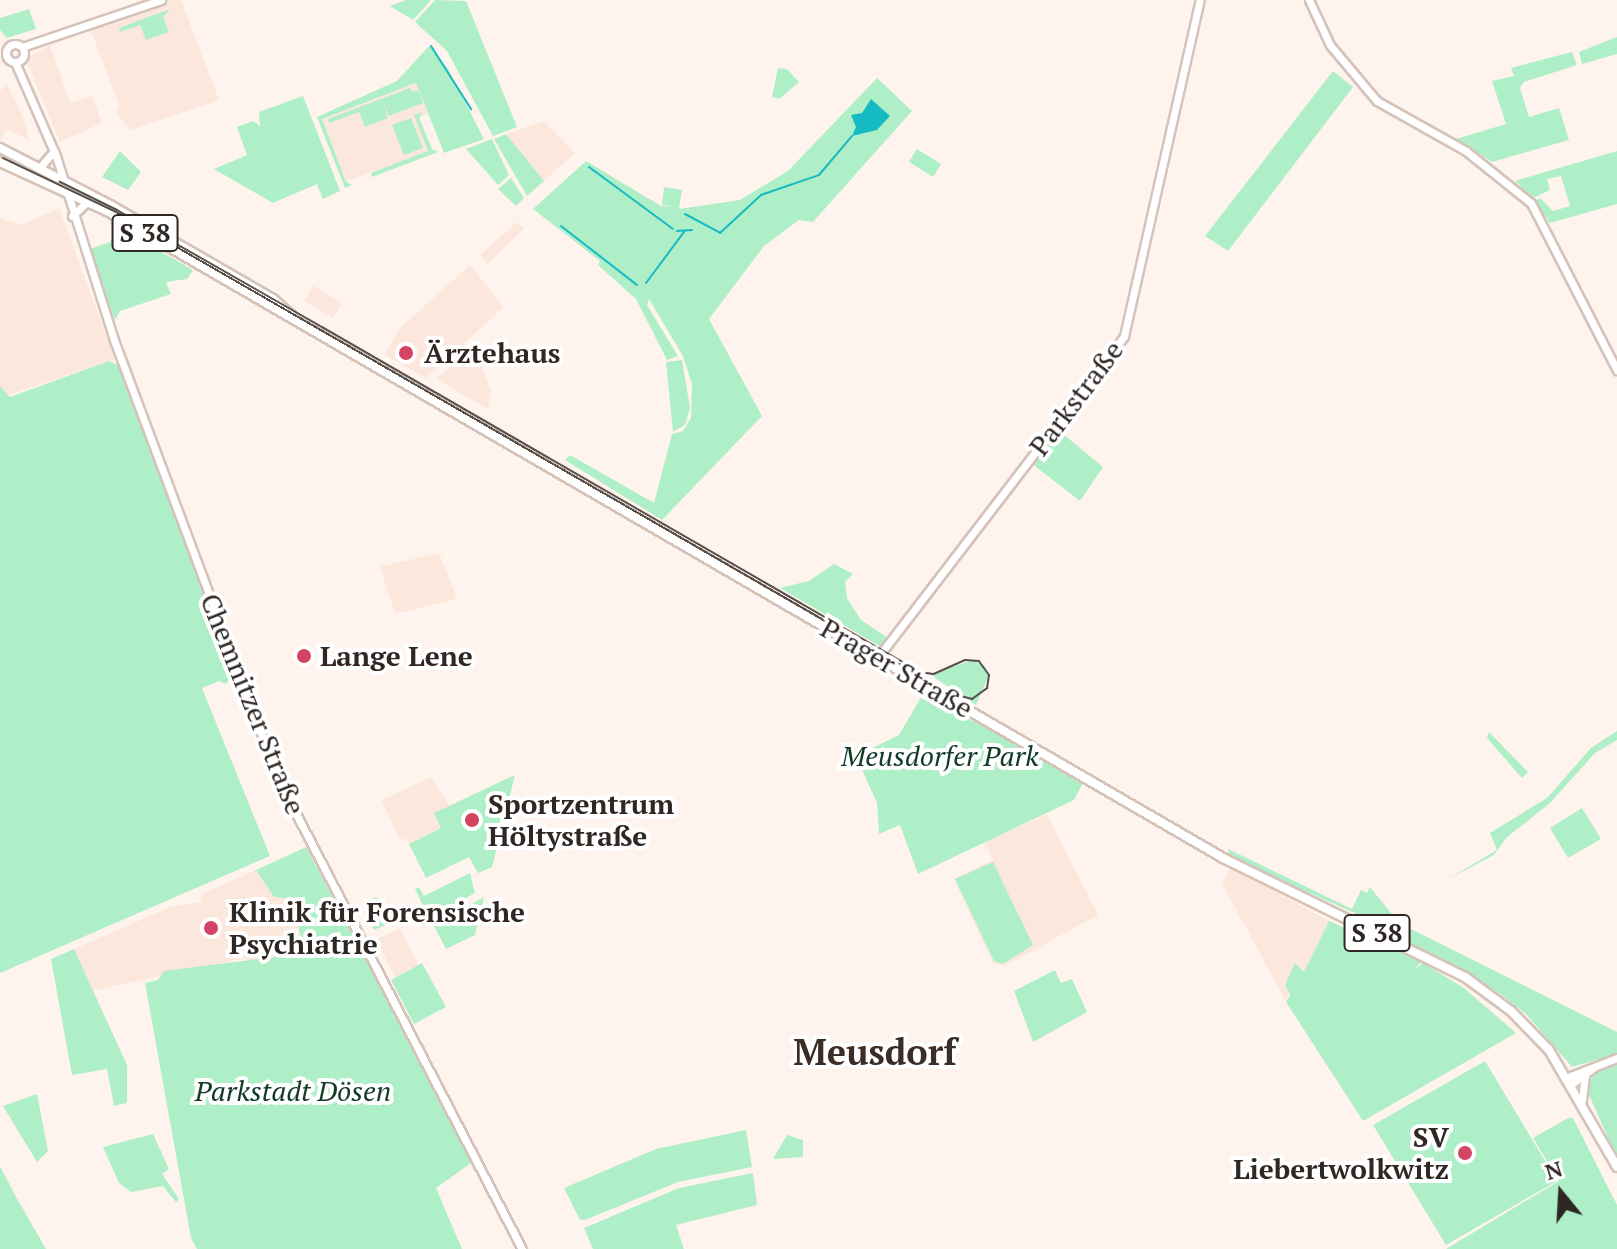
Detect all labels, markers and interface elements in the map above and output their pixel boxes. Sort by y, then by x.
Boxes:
road number: S 38 [111,211,179,255]
street label: Parkstraße [1022,334,1130,462]
place label: Ärztehaus [424,336,560,370]
marker: Ärztehaus [395,342,417,364]
street label: Chemnitzer Straße [193,589,313,819]
street label: Prager Straße [815,611,979,725]
place label: Lange Lene [320,639,473,673]
marker: Lange Lene [295,647,313,665]
park label: Meusdorfer Park [841,739,1039,773]
place label: Sportzentrum Höltystraße [488,787,674,853]
marker: Sportzentrum Höltystraße [463,811,481,829]
place label: Klinik für Forensische Psychiatrie [229,895,525,961]
road number: S 38 [1343,911,1411,955]
marker: Klinik für Forensische Psychiatrie [200,917,222,939]
district label: Meusdorf [793,1030,957,1074]
park label: Parkstadt Dösen [195,1074,391,1108]
place label: SV Liebertwolkwitz [1233,1120,1449,1186]
marker: SV Liebertwolkwitz [1456,1144,1474,1162]
north arrow [1521,1153,1601,1233]
text: N [1541,1153,1566,1186]

